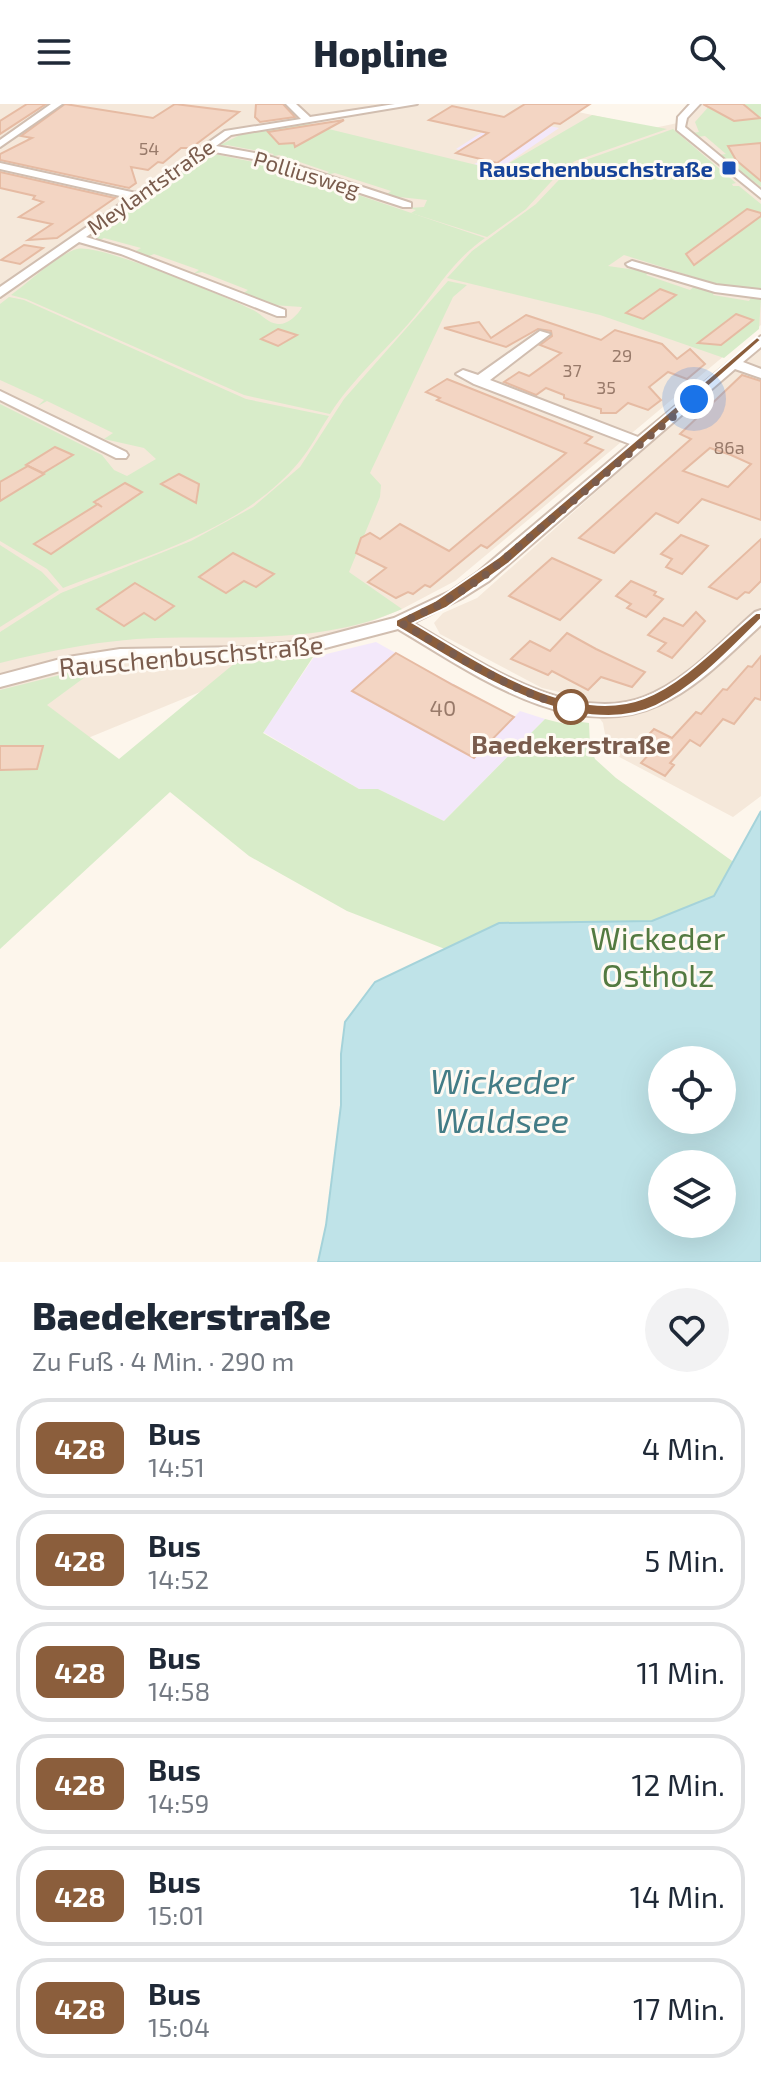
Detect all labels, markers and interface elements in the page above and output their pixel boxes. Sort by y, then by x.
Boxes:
icon: menu [32,30,76,74]
icon: search [685,30,729,74]
text: Hopline [313,31,448,74]
street label: Meylantstraße [81,132,219,240]
house number: 54 [139,137,159,159]
street label: Polliusweg [251,145,363,201]
place label: Rauschenbuschstraße [479,155,713,181]
marker: Rauschenbuschstraße [720,159,738,177]
house number: 29 [612,344,632,366]
house number: 37 [562,359,582,381]
house number: 35 [596,376,616,398]
your location [674,379,714,419]
house number: 86a [713,436,745,458]
street label: Rauschenbuschstraße [58,628,324,682]
marker: Baedekerstraße [554,690,588,724]
house number: 40 [430,694,456,720]
place label: Baedekerstraße [471,728,671,759]
park label: Wickeder Ostholz [590,918,726,993]
map controls [648,1046,736,1238]
button: locate [648,1046,736,1134]
water label: Wickeder Waldsee [430,1060,574,1140]
button: layers [648,1150,736,1238]
button: heart [645,1288,729,1372]
text: Baedekerstraße [32,1292,331,1338]
text: Zu Fuß · 4 Min. · 290 m [32,1345,294,1376]
text: Bus [148,1415,201,1451]
text: 4 Min. [642,1430,725,1466]
text: 428 [54,1431,106,1465]
text: 14:51 [148,1451,205,1482]
text: Bus [148,1527,201,1563]
text: 5 Min. [644,1542,725,1578]
text: 428 [54,1543,106,1577]
text: 14:52 [148,1563,209,1594]
text: Bus [148,1639,201,1675]
text: 11 Min. [636,1654,725,1690]
text: 428 [54,1655,106,1689]
text: 14:58 [148,1675,210,1706]
text: Bus [148,1751,201,1787]
text: 12 Min. [631,1766,725,1802]
text: 428 [54,1767,106,1801]
text: 14:59 [148,1787,209,1818]
text: Bus [148,1863,201,1899]
text: 14 Min. [630,1878,725,1914]
text: 428 [54,1879,106,1913]
text: 15:01 [148,1899,204,1930]
text: Bus [148,1975,201,2011]
text: 17 Min. [633,1990,725,2026]
text: 428 [54,1991,106,2025]
text: 15:04 [148,2011,210,2042]

